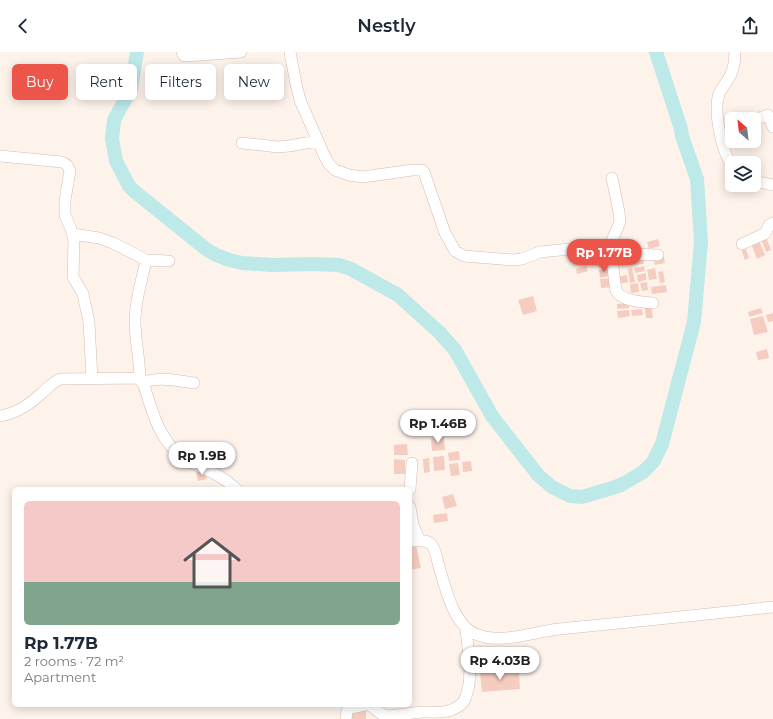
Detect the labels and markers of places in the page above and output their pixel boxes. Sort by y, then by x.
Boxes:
pin: Rp 1.77B [563,239,645,273]
pin: Rp 1.46B [397,410,479,444]
pin: Rp 1.9B [165,442,239,476]
pin: Rp 4.03B [459,647,541,681]

